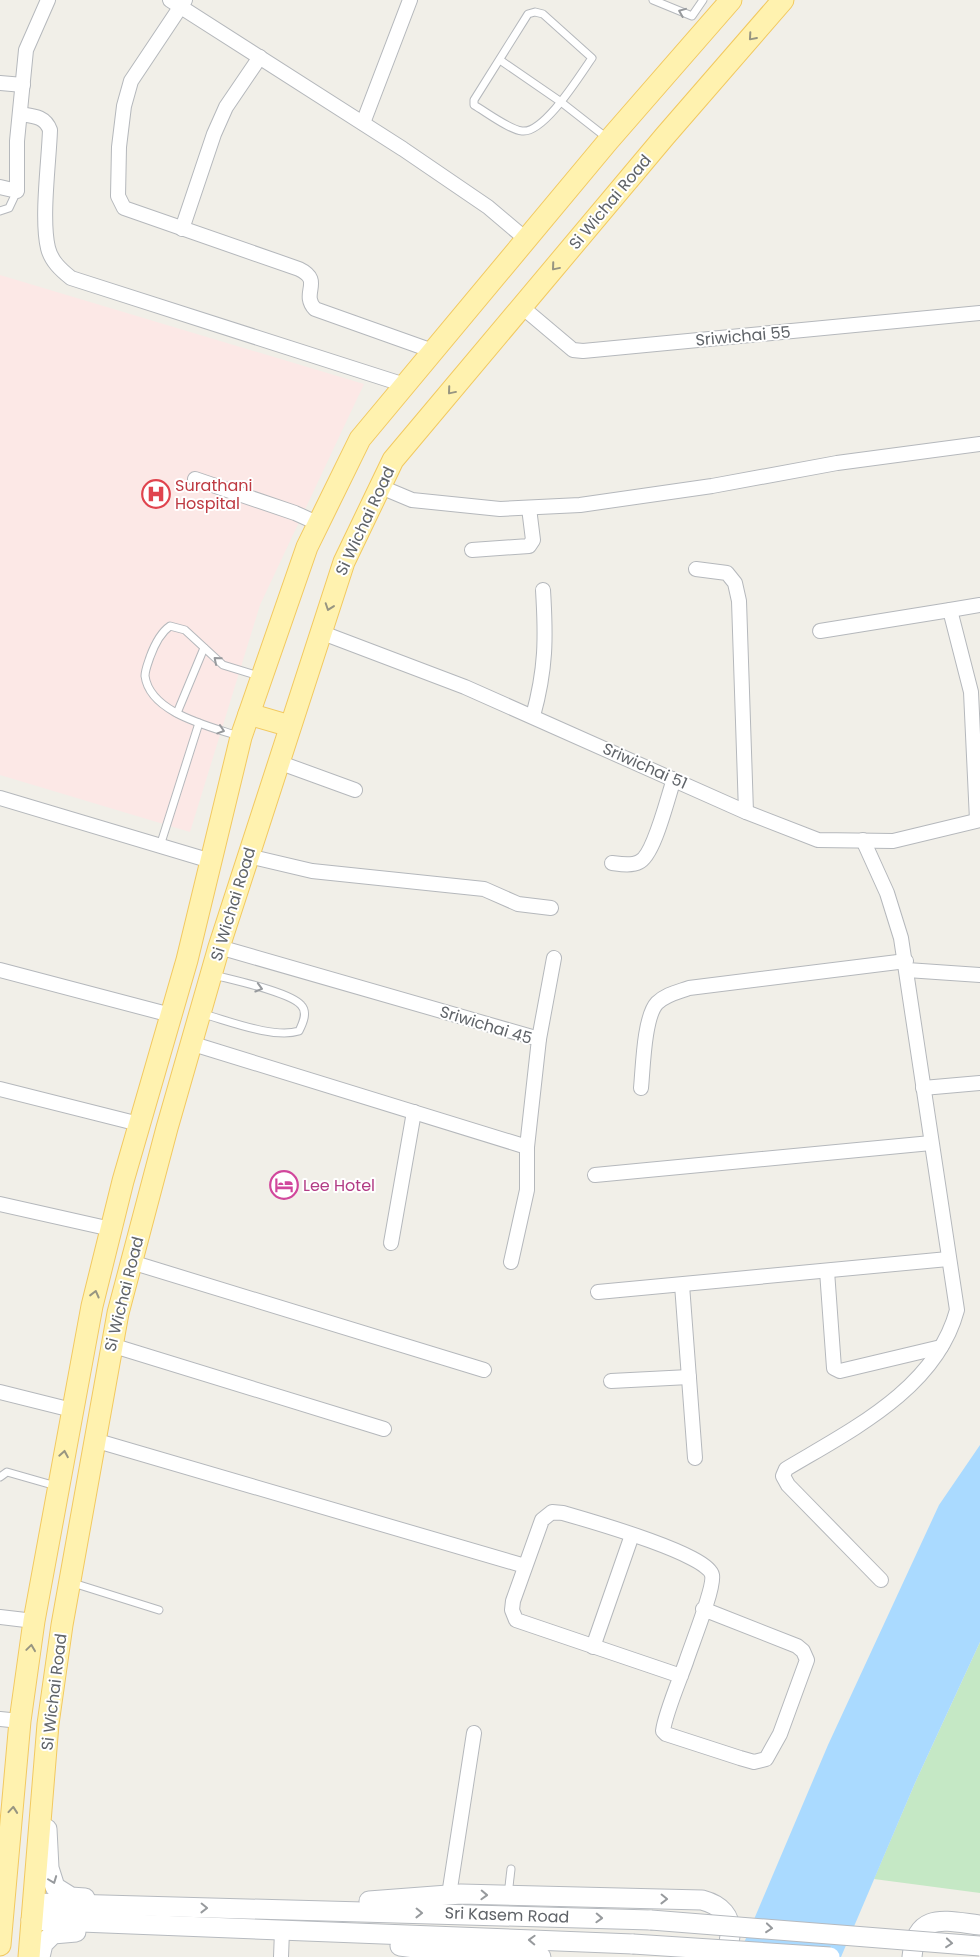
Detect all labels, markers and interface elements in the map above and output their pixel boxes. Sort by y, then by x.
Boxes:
one-way arrow [678,7,687,18]
one-way arrow [748,31,757,40]
street label: Si Wichai Road [563,150,657,254]
one-way arrow [553,261,561,270]
street label: Sriwichai 55 [694,320,792,352]
one-way arrow [447,386,456,395]
street label: Si Wichai Road [330,463,400,579]
place label: Surathani Hospital [175,474,252,515]
hospital icon: Surathani Hospital [141,479,171,509]
one-way arrow [324,602,334,610]
one-way arrow [214,657,223,665]
one-way arrow [216,724,224,734]
street label: Sriwichai 51 [599,737,691,795]
street label: Si Wichai Road [205,844,261,964]
one-way arrow [254,982,262,992]
street label: Sriwichai 45 [437,1000,535,1050]
hotel icon: Lee Hotel [269,1170,299,1200]
place label: Lee Hotel [303,1174,375,1197]
street label: Si Wichai Road [99,1234,149,1354]
one-way arrow [89,1290,100,1298]
one-way arrow [59,1449,69,1458]
street label: Si Wichai Road [35,1632,73,1752]
one-way arrow [25,1644,35,1653]
one-way arrow [7,1805,18,1813]
one-way arrow [47,1875,57,1884]
one-way arrow [480,1890,488,1900]
one-way arrow [660,1894,668,1905]
street label: Sri Kasem Road [444,1901,570,1929]
one-way arrow [200,1903,208,1914]
one-way arrow [416,1908,423,1918]
one-way arrow [595,1913,603,1923]
one-way arrow [765,1922,773,1933]
one-way arrow [527,1935,535,1945]
one-way arrow [945,1937,953,1948]

